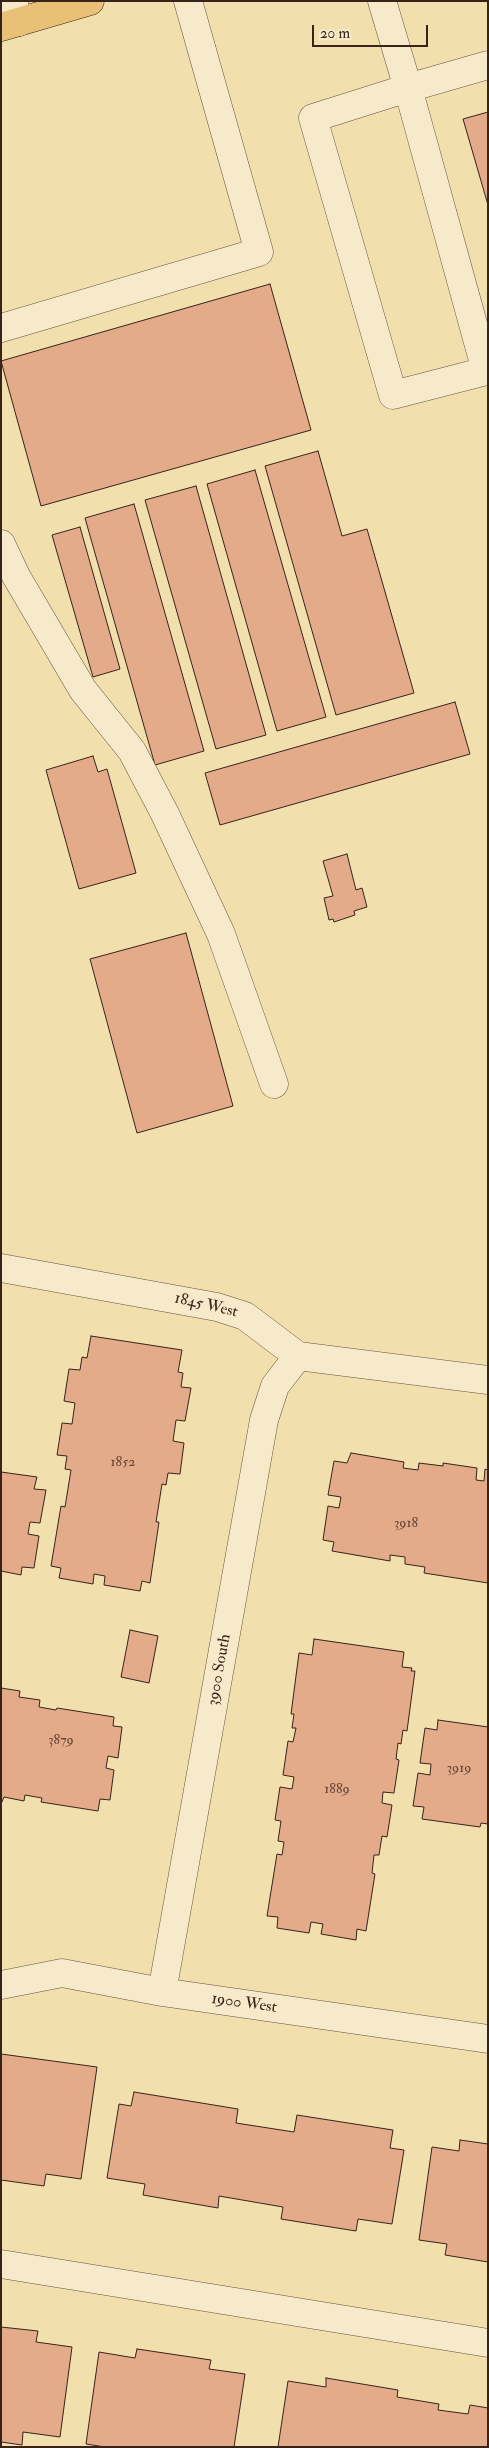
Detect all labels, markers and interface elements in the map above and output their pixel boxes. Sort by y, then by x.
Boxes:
scale bar [314,15,430,47]
text: 20 m [320,24,350,43]
street label: 1845 West [172,1289,240,1323]
house number: 1852 [111,1455,135,1471]
house number: 3918 [394,1516,418,1532]
street label: 3900 South [204,1633,236,1707]
house number: 3879 [48,1733,74,1749]
house number: 3919 [447,1761,471,1777]
house number: 1889 [324,1782,350,1798]
street label: 1900 West [210,1990,278,2018]

